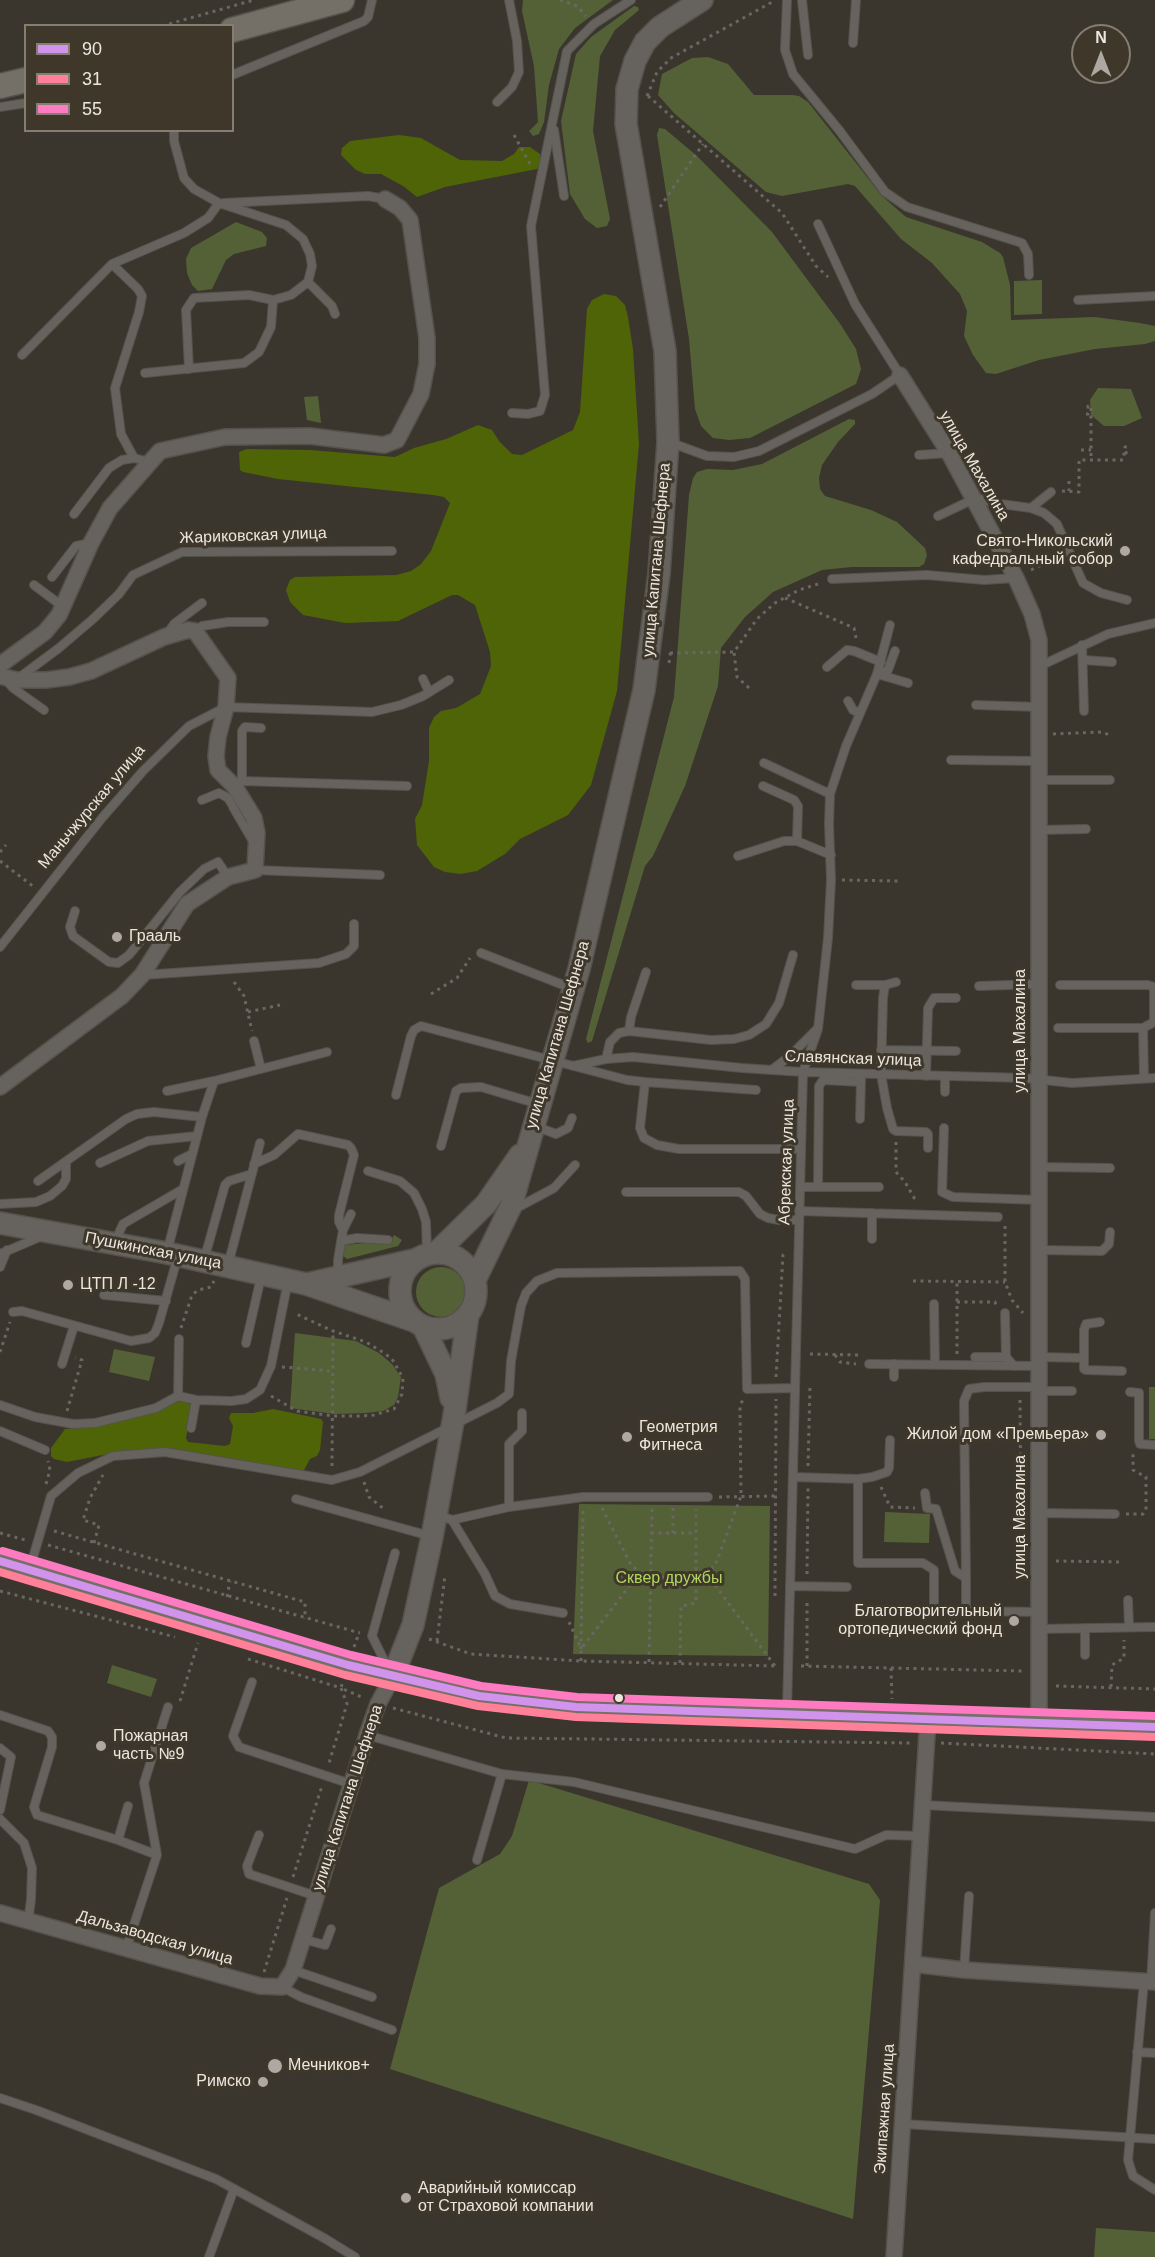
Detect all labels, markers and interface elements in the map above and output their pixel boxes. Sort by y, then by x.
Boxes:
legend [24,24,234,132]
north arrow [1071,24,1131,84]
text: N [1095,29,1107,46]
text: 90 [82,39,102,59]
text: 31 [82,69,102,89]
text: 55 [82,99,102,119]
street label: улица Махалина [935,408,1013,524]
street label: улица Капитана Шефнера [639,462,675,658]
street label: Жариковская улица [179,524,327,548]
place label: Свято-Никольский кафедральный собор [952,532,1113,570]
marker: Свято-Никольский кафедральный собор [1118,544,1132,558]
street label: Маньчжурская улица [35,741,149,873]
place label: Грааль [129,927,181,947]
marker: Грааль [110,930,124,944]
street label: улица Капитана Шефнера [522,939,594,1131]
street label: улица Махалина [1011,969,1031,1093]
street label: Славянская улица [784,1047,922,1071]
street label: Абрекская улица [775,1099,799,1225]
street label: Пушкинская улица [83,1228,223,1274]
place label: ЦТП Л -12 [80,1275,156,1295]
marker: ЦТП Л -12 [61,1278,75,1292]
place label: Геометрия Фитнеса [639,1418,718,1456]
place label: Жилой дом «Премьера» [907,1425,1089,1445]
marker: Жилой дом «Премьера» [1094,1428,1108,1442]
marker: Геометрия Фитнеса [620,1430,634,1444]
street label: улица Махалина [1011,1455,1031,1579]
park label: Сквер дружбы [616,1569,722,1589]
place label: Благотворительный ортопедический фонд [838,1602,1002,1640]
marker: Благотворительный ортопедический фонд [1007,1614,1021,1628]
unlabelled marker [613,1692,625,1704]
street label: улица Капитана Шефнера [309,1702,387,1894]
place label: Пожарная часть №9 [113,1727,188,1765]
marker: Пожарная часть №9 [94,1739,108,1753]
street label: Дальзаводская улица [75,1907,235,1969]
street label: Экипажная улица [871,2043,899,2175]
place label: Мечников+ [288,2056,370,2076]
marker: Мечников+ [266,2057,284,2075]
place label: Римско [196,2072,251,2092]
marker: Римско [256,2075,270,2089]
place label: Аварийный комиссар от Страховой компании [418,2179,594,2217]
marker: Аварийный комиссар от Страховой компании [399,2191,413,2205]

